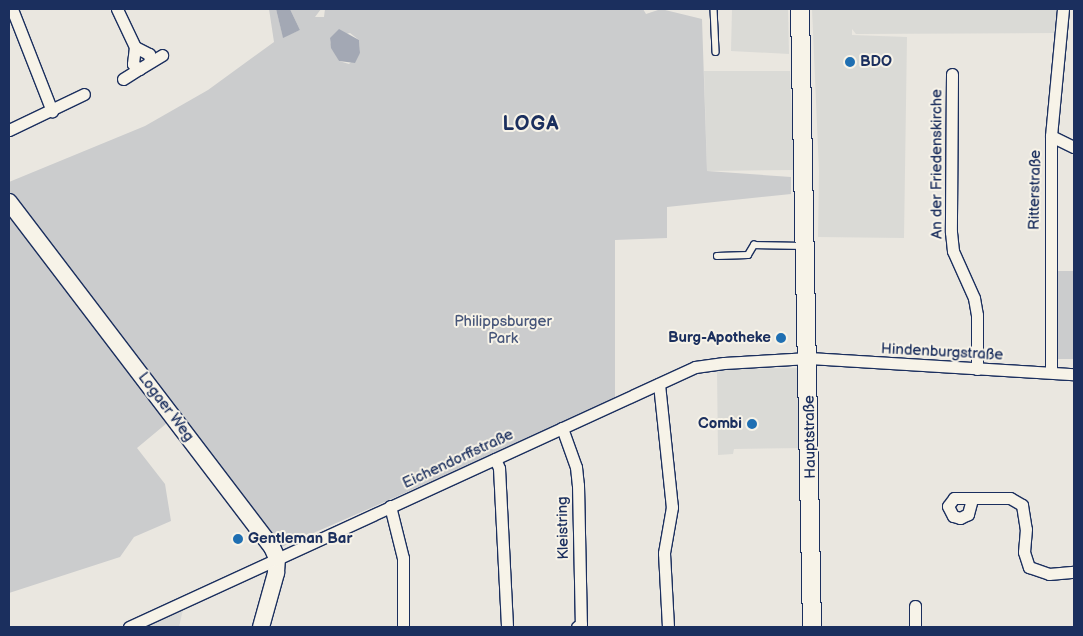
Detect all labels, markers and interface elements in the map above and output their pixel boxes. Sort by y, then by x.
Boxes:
place label: BDO [860,53,892,71]
marker: BDO [844,56,856,68]
street label: An der Friedenskirche [928,89,946,239]
district label: LOGA [502,112,560,136]
street label: Ritterstraße [1025,150,1045,230]
park label: Philippsburger Park [454,312,552,347]
place label: Burg-Apotheke [668,329,771,347]
marker: Burg-Apotheke [775,332,787,344]
street label: Hindenburgstraße [880,340,1004,364]
street label: Logaer Weg [134,369,198,445]
street label: Hauptstraße [800,395,820,479]
place label: Combi [698,415,742,433]
marker: Combi [746,418,758,430]
street label: Eichendorffstraße [400,425,516,493]
street label: Kleistring [553,496,573,560]
place label: Gentleman Bar [248,530,352,548]
marker: Gentleman Bar [232,533,244,545]

